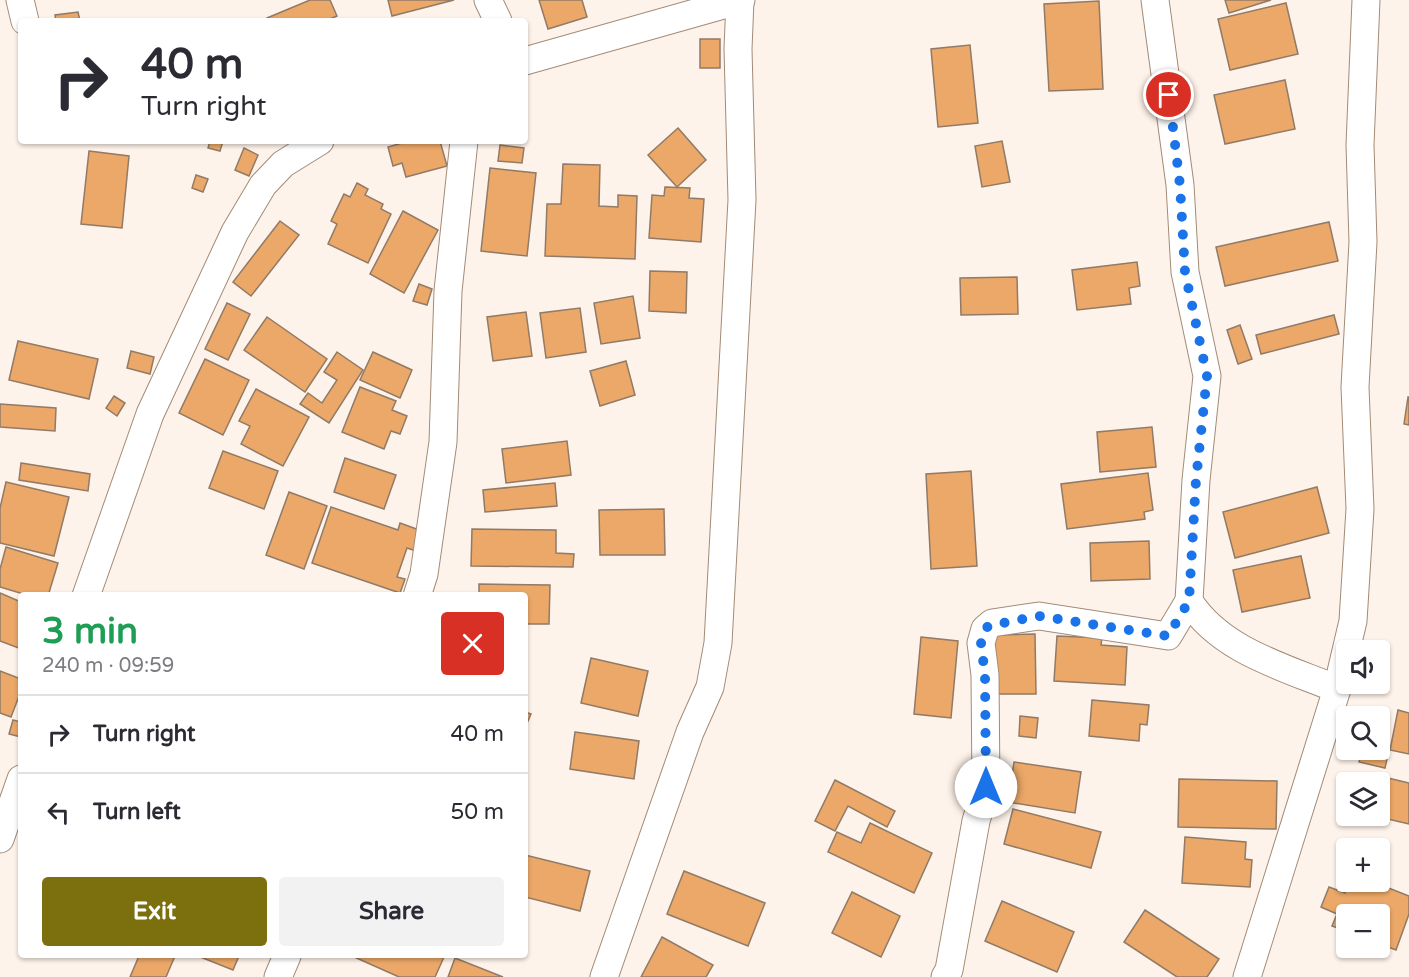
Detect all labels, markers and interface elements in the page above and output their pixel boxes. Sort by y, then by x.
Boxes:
text: 40 m [141,39,243,90]
icon: right [42,42,120,120]
pin [1143,69,1194,120]
icon: arrive [1152,78,1185,111]
text: Turn right [141,90,267,123]
text: 3 min [42,610,138,653]
button: close [441,612,504,675]
map controls [1336,640,1390,958]
button: sound [1336,640,1390,694]
text: 240 m · 09:59 [42,654,174,678]
button: search [1336,706,1390,760]
icon: right [42,718,75,751]
text: Turn right [93,721,195,747]
text: 40 m [450,721,504,747]
position arrow [954,755,1018,819]
button: layers [1336,772,1390,826]
icon: left [42,796,75,829]
text: Turn left [93,799,181,825]
text: 50 m [450,799,504,825]
button: + [1336,838,1390,892]
button: Exit [42,877,267,946]
button: Share [279,877,504,946]
button: − [1336,904,1390,958]

